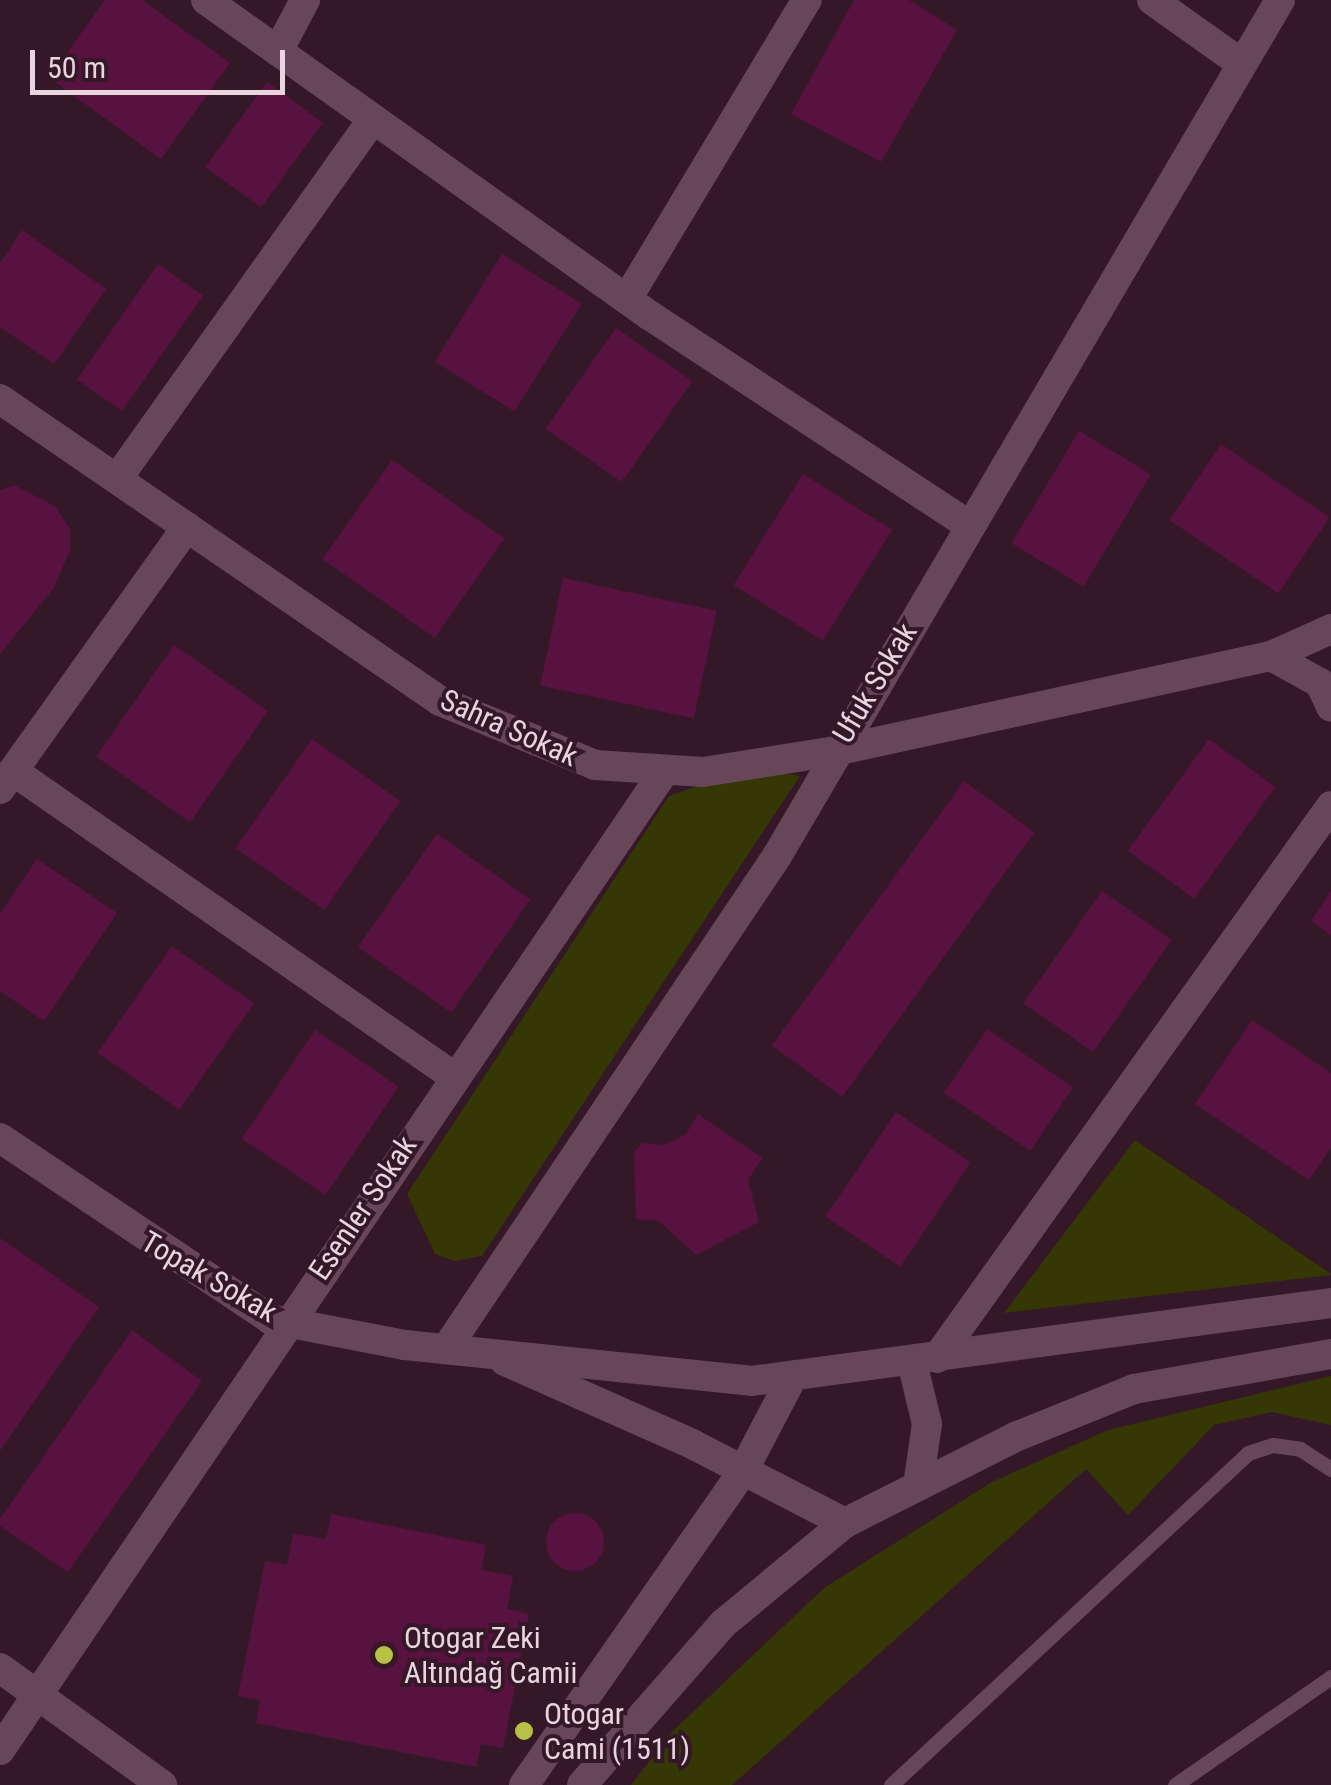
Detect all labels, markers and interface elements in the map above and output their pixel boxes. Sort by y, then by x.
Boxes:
scale bar [35,30,290,92]
text: 50 m [47,50,106,85]
street label: Ufuk Sokak [825,617,925,749]
street label: Sahra Sokak [435,682,583,774]
street label: Esenler Sokak [302,1129,424,1287]
street label: Topak Sokak [135,1224,283,1330]
place label: Otogar Zeki Altındağ Camii [404,1620,577,1690]
marker: Otogar Zeki Altındağ Camii [373,1644,395,1666]
place label: Otogar Cami (1511) [544,1696,690,1766]
marker: Otogar Cami (1511) [513,1720,535,1742]

